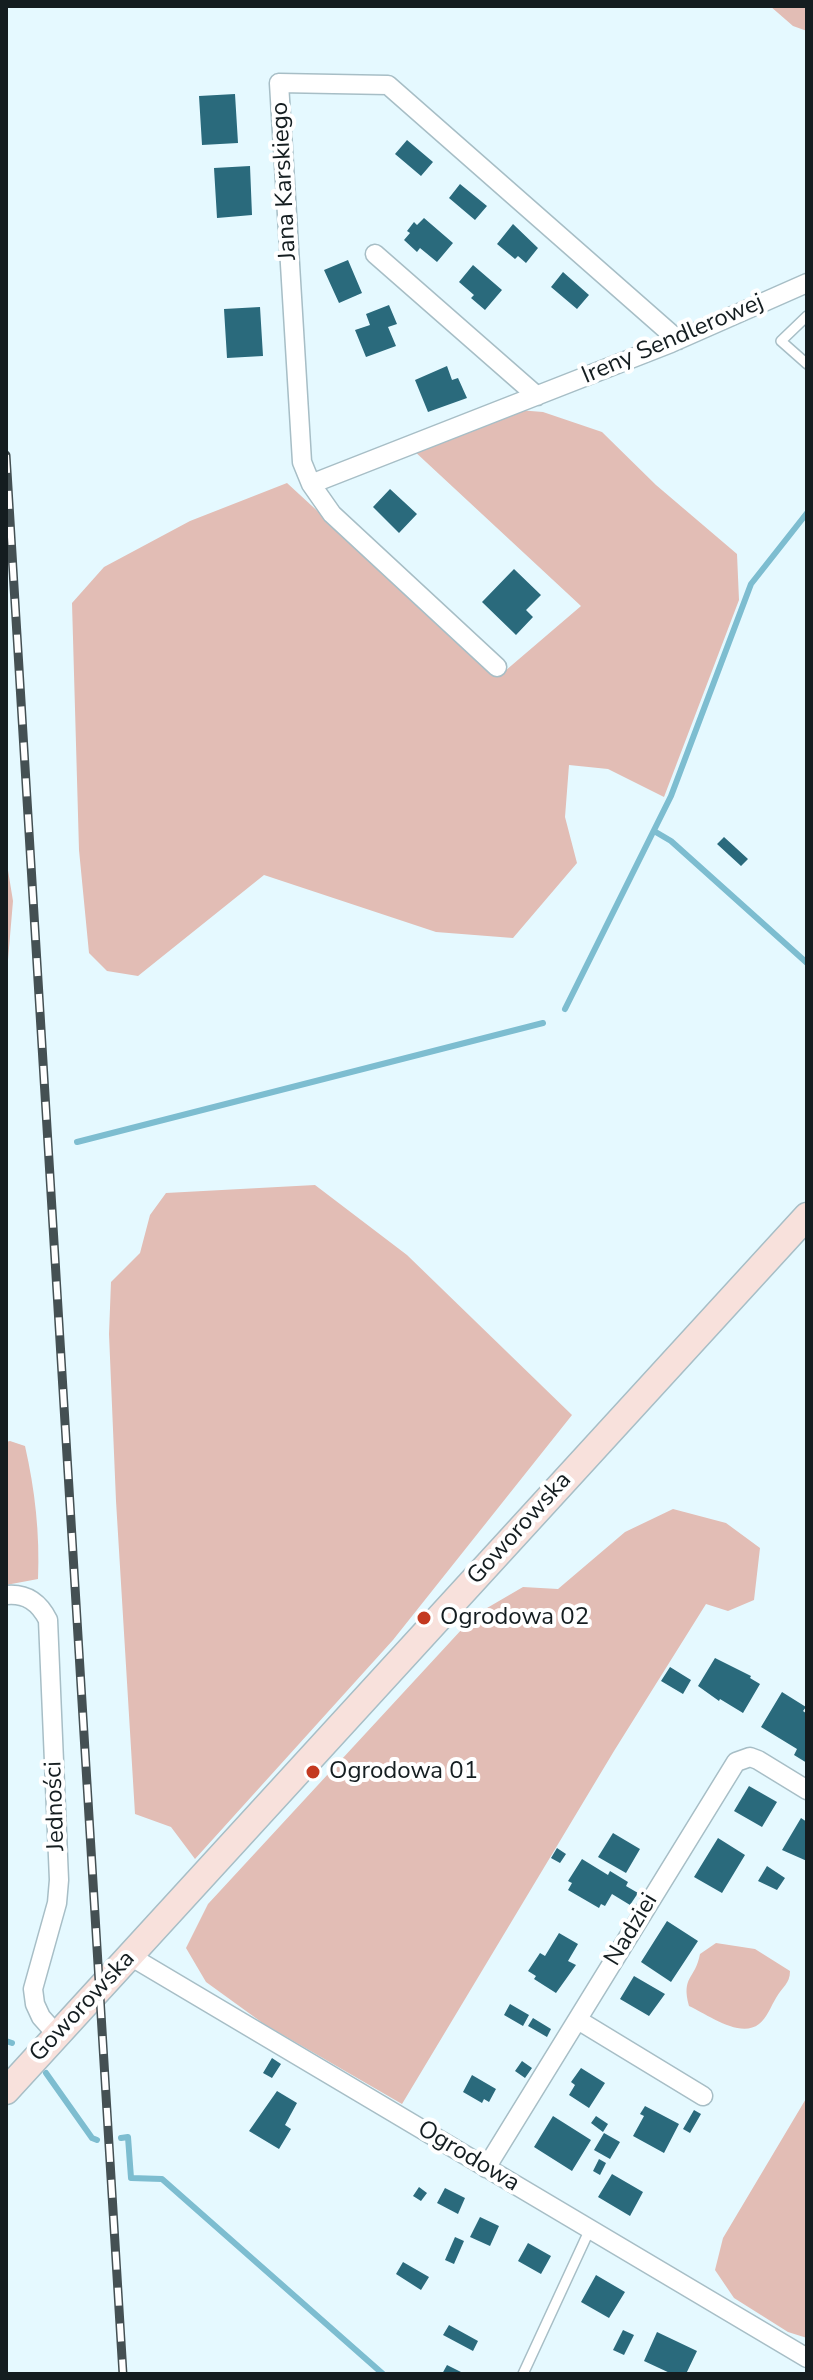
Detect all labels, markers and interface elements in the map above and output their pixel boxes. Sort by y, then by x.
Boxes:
street label: Jana Karskiego [266,101,304,261]
street label: Ireny Sendlerowej [578,289,768,391]
street label: Goworowska [462,1467,578,1591]
place label: Ogrodowa 02 [440,1604,589,1632]
marker: Ogrodowa 02 [415,1609,433,1627]
place label: Ogrodowa 01 [329,1758,478,1786]
street label: Jedności [40,1761,72,1851]
marker: Ogrodowa 01 [304,1763,322,1781]
street label: Nadziei [599,1889,665,1971]
street label: Goworowska [24,1945,142,2069]
street label: Ogrodowa [412,2115,524,2199]

